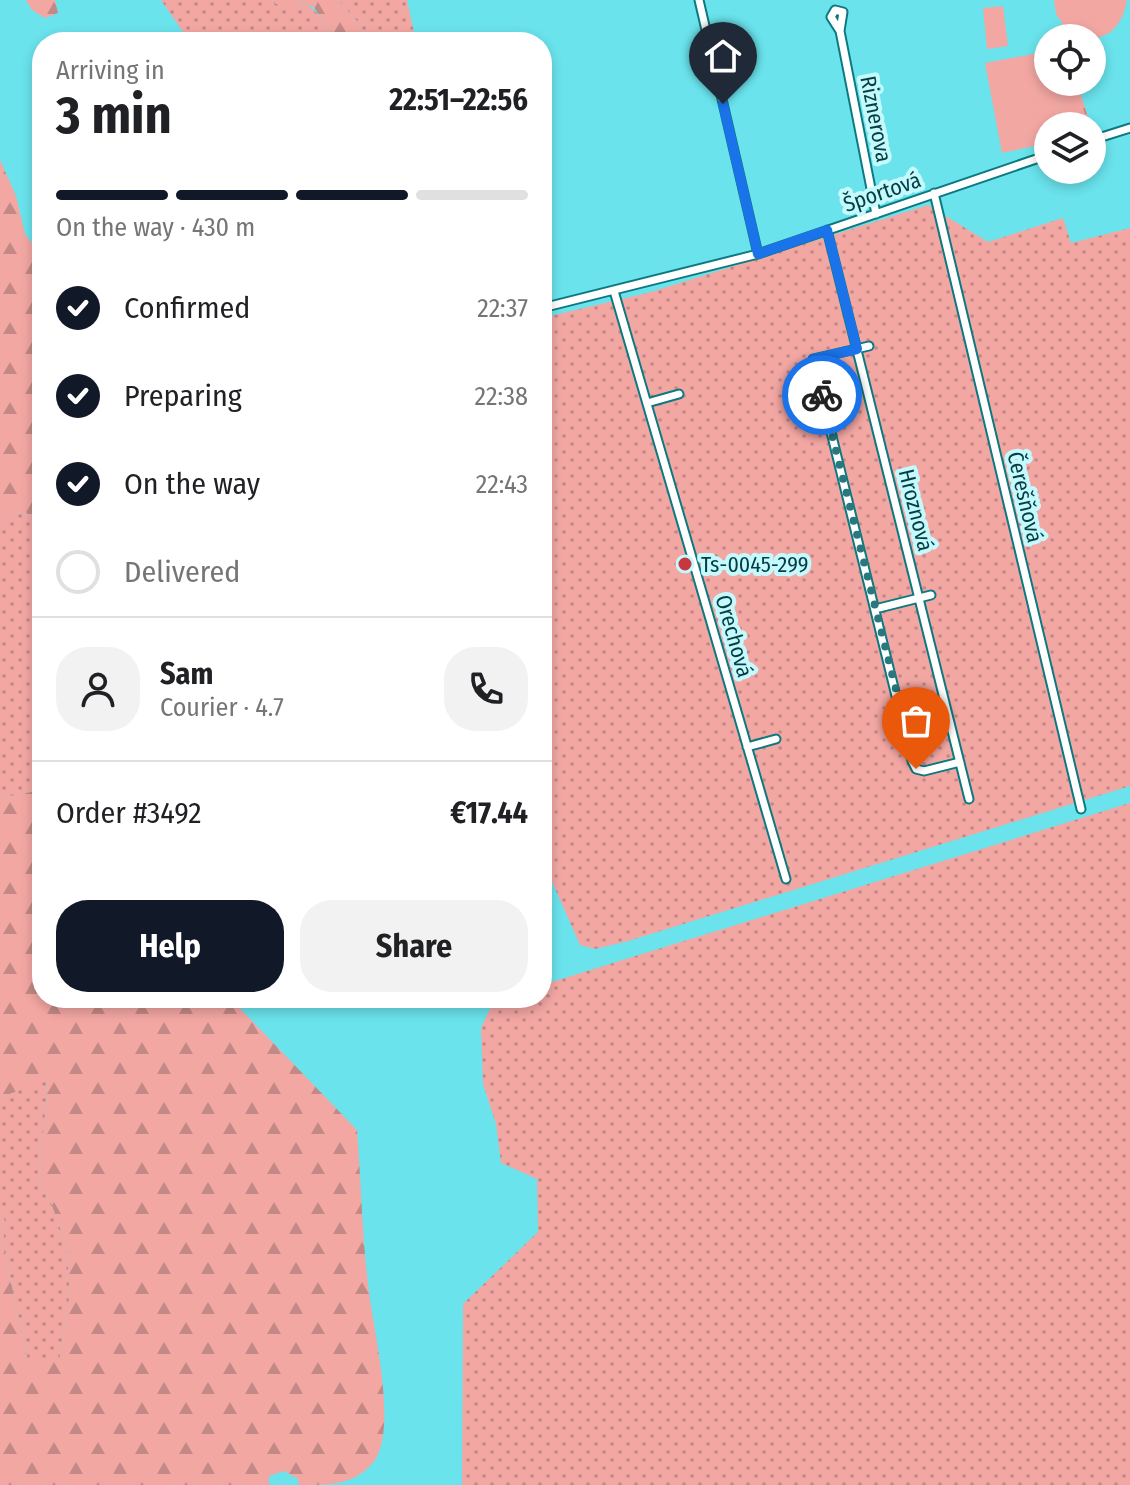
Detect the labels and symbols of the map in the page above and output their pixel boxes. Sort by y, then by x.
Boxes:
pin [689,22,757,104]
street label: Riznerova [854,73,898,165]
street label: Športová [840,166,924,218]
courier [782,355,862,435]
street label: Čerešňová [1001,449,1049,545]
street label: Hroznová [893,466,939,554]
place label: Ts-0045-299 [701,551,809,578]
marker: Ts-0045-299 [676,555,694,573]
street label: Orechová [709,592,759,680]
pin [882,687,950,769]

